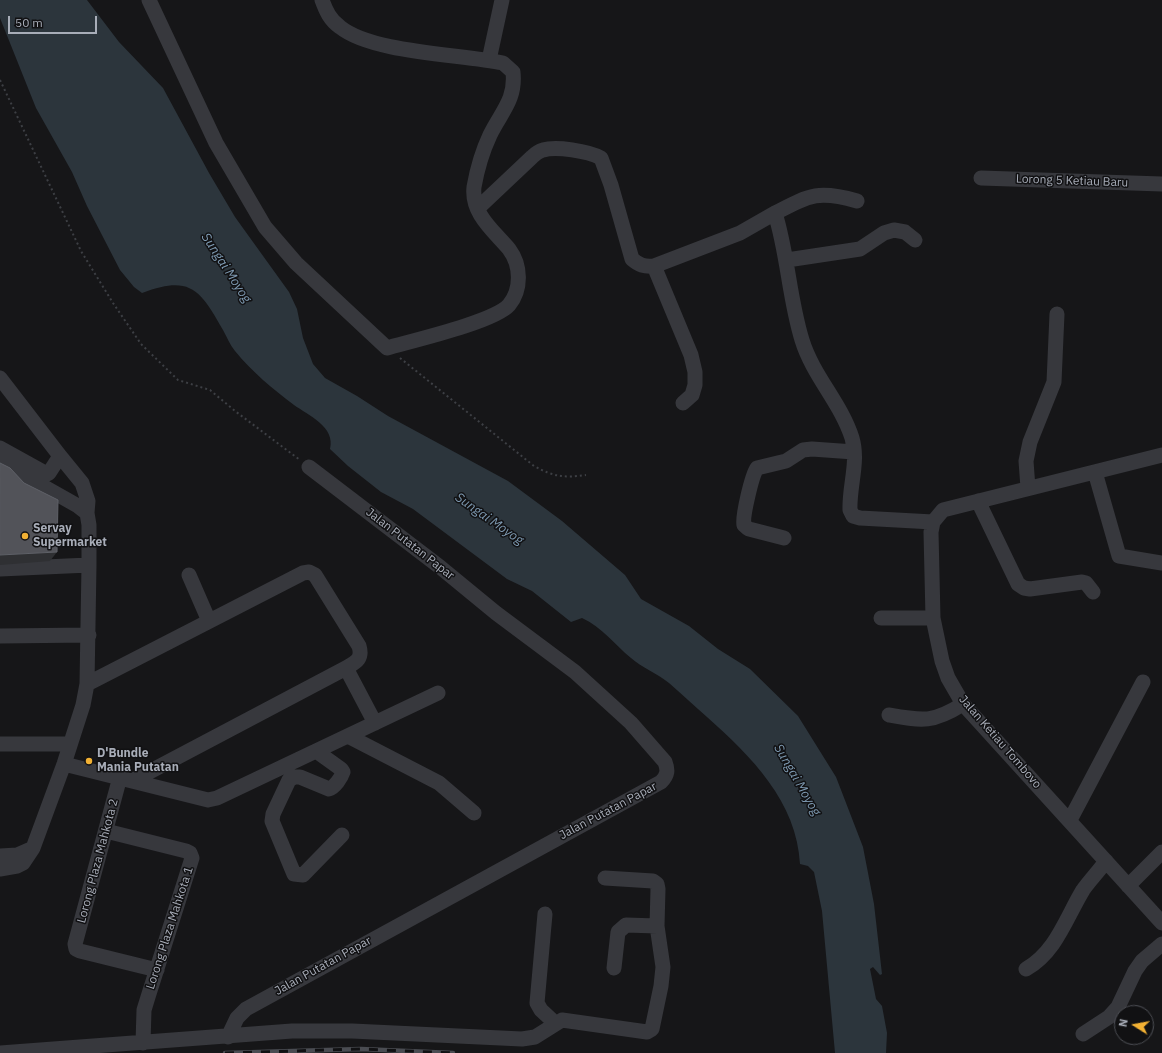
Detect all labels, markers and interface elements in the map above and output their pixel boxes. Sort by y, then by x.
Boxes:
scale bar [10,8,99,34]
text: 50 m [15,15,43,30]
street label: Lorong 5 Ketiau Baru [1016,172,1128,190]
water label: Sungai Moyog [198,230,254,306]
water label: Sungai Moyog [452,490,526,548]
street label: Jalan Putatan Papar [363,505,457,583]
place label: Servay Supermarket [33,522,107,550]
marker: Servay Supermarket [20,531,30,541]
street label: Jalan Ketiau Tombovo [956,693,1044,791]
water label: Sungai Moyog [770,742,824,818]
place label: D'Bundle Mania Putatan [97,747,179,775]
marker: D'Bundle Mania Putatan [84,756,94,766]
street label: Jalan Putatan Papar [557,779,659,843]
street label: Lorong Plaza Mahkota 2 [74,797,122,925]
street label: Lorong Plaza Mahkota 1 [143,865,197,991]
street label: Jalan Putatan Papar [272,933,374,999]
north arrow [1114,1005,1154,1045]
text: N [1116,1018,1131,1028]

